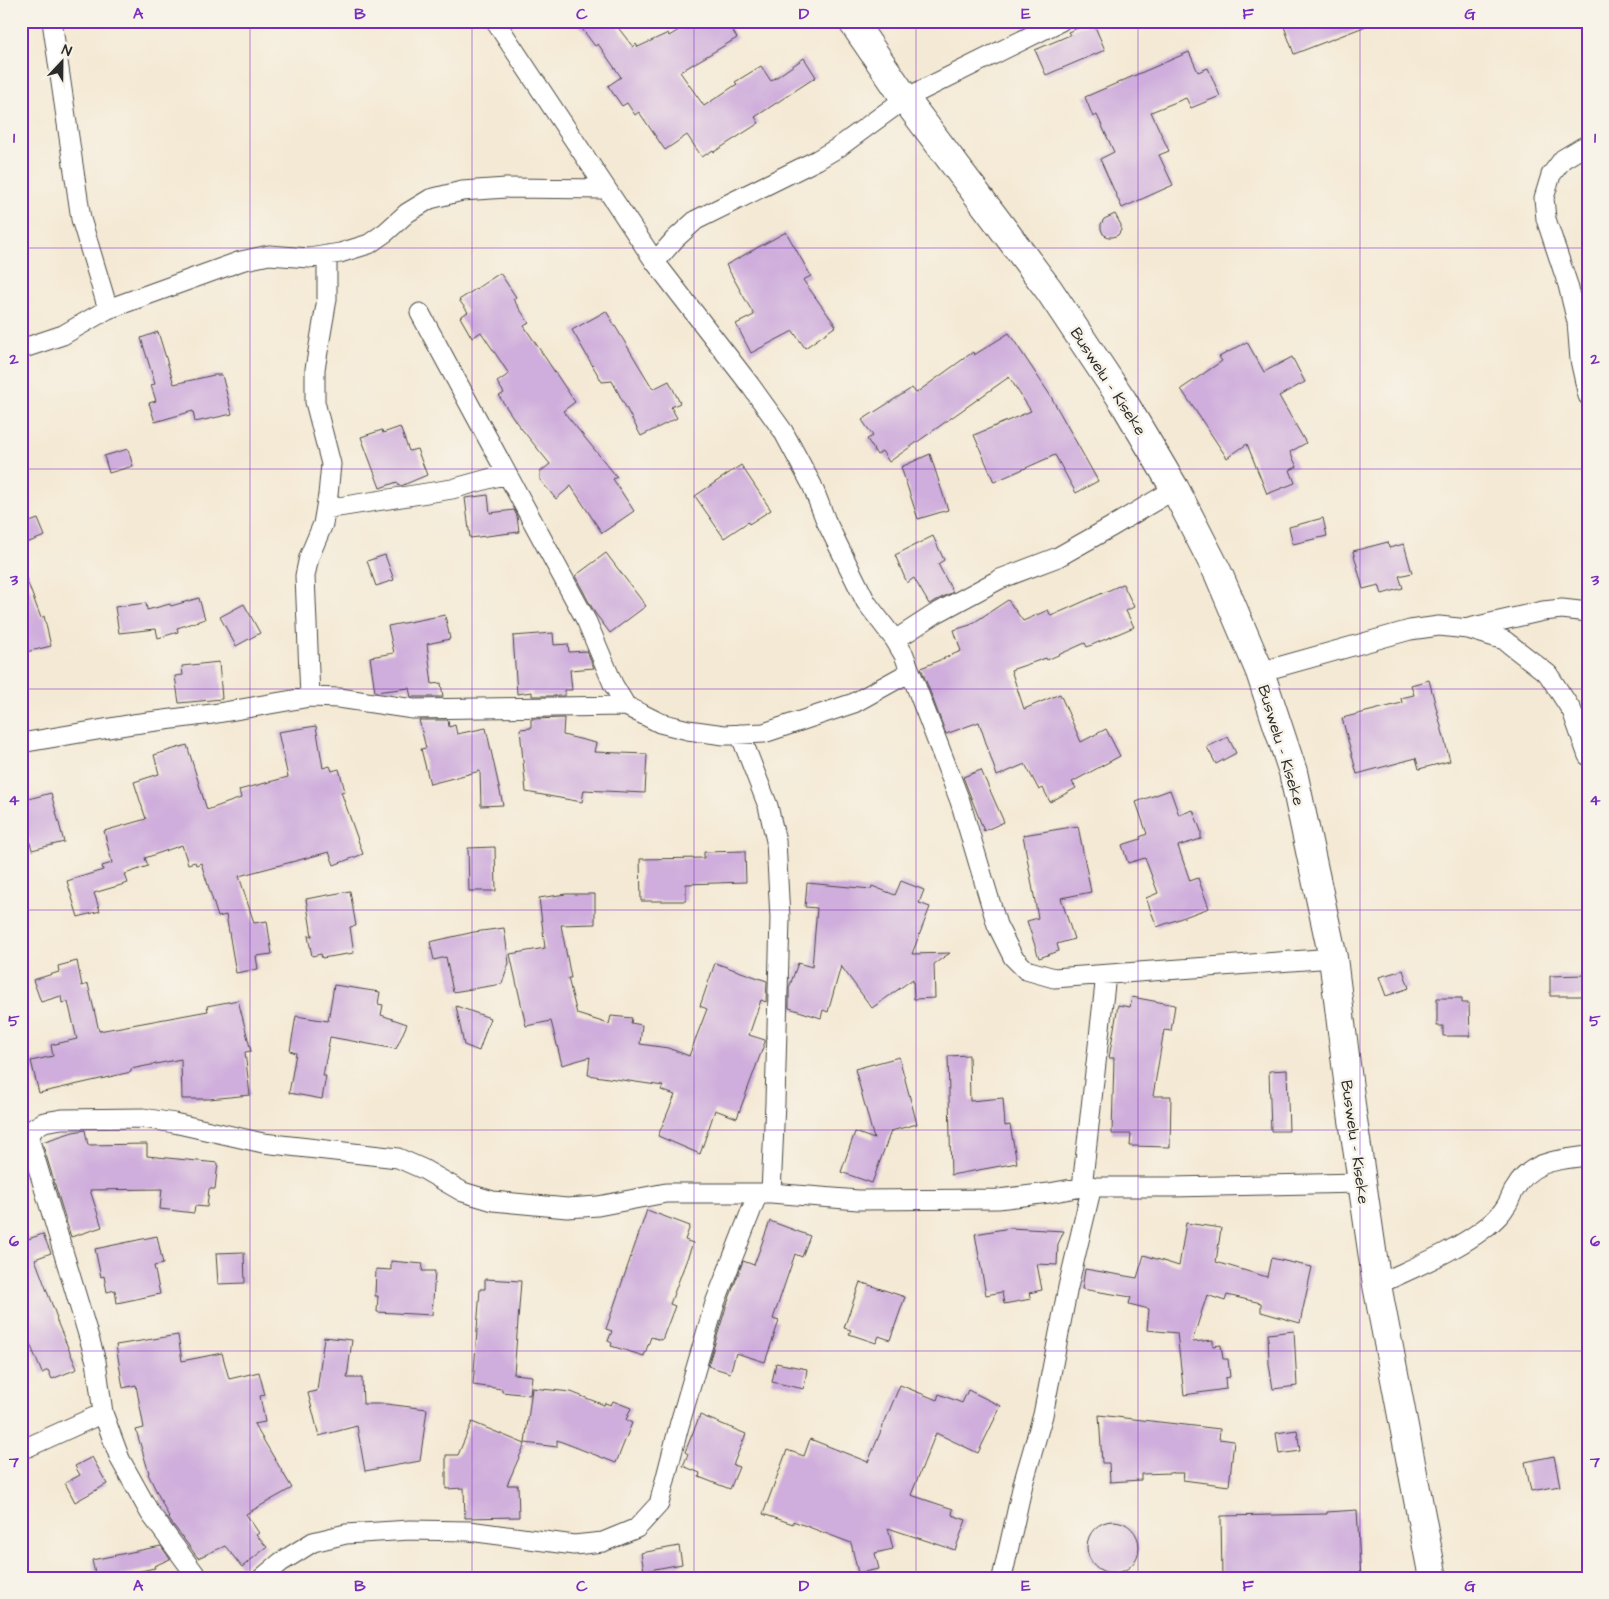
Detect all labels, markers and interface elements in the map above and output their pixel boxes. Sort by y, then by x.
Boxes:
text: A [133,3,144,25]
text: B [354,3,366,25]
text: C [576,3,588,25]
text: D [799,3,810,25]
text: E [1021,3,1031,25]
text: F [1242,3,1254,25]
text: G [1464,3,1476,25]
north arrow [38,38,88,88]
text: N [59,40,75,62]
text: 1 [13,127,16,149]
text: 1 [1594,127,1597,149]
street label: Buswelu - Kiseke [1065,323,1152,440]
text: 2 [8,348,19,370]
text: 2 [1589,348,1600,370]
text: 3 [9,569,19,591]
text: 3 [1590,569,1600,591]
street label: Buswelu - Kiseke [1252,682,1310,809]
text: 4 [9,789,20,811]
text: 4 [1590,789,1601,811]
text: 5 [8,1010,20,1032]
text: 5 [1589,1010,1601,1032]
street label: Buswelu - Kiseke [1335,1079,1375,1206]
text: 6 [9,1230,19,1252]
text: 6 [1590,1230,1600,1252]
text: 7 [8,1451,19,1473]
text: 7 [1589,1451,1600,1473]
text: A [133,1575,144,1597]
text: B [354,1575,366,1597]
text: C [576,1575,588,1597]
text: D [799,1575,810,1597]
text: E [1021,1575,1031,1597]
text: F [1242,1575,1254,1597]
text: G [1464,1575,1476,1597]

